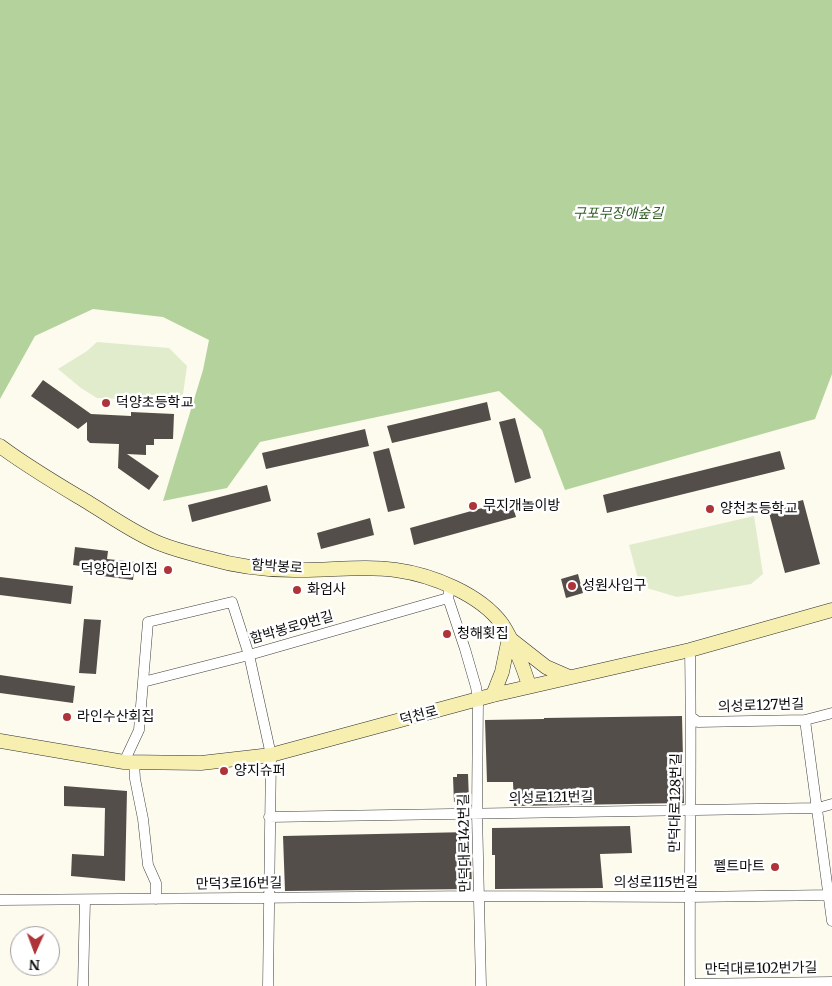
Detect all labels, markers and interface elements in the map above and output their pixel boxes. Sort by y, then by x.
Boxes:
park label: 구포무장애숲길 [573,206,663,222]
place label: 덕양초등학교 [116,395,193,411]
marker: 덕양초등학교 [100,397,112,409]
place label: 무지개놀이방 [483,498,560,514]
marker: 무지개놀이방 [467,500,479,512]
place label: 양천초등학교 [720,501,797,517]
marker: 양천초등학교 [704,503,716,515]
street label: 함박봉로 [251,557,303,577]
place label: 덕양어린이집 [81,562,158,578]
marker: 덕양어린이집 [162,564,174,576]
place label: 성원사입구 [582,578,646,594]
marker: 성원사입구 [566,580,578,592]
place label: 화엄사 [307,582,346,598]
marker: 화엄사 [291,584,303,596]
street label: 함박봉로9번길 [248,608,336,648]
place label: 청해횟집 [457,626,509,642]
marker: 청해횟집 [441,628,453,640]
street label: 의성로127번길 [718,696,804,716]
street label: 덕천로 [398,703,440,729]
place label: 라인수산회집 [77,709,154,725]
marker: 라인수산회집 [61,711,73,723]
street label: 만덕대로128번길 [667,753,685,853]
place label: 양지슈퍼 [234,763,286,779]
marker: 양지슈퍼 [218,765,230,777]
street label: 의성로121번길 [508,789,594,807]
street label: 만덕대로142번길 [456,793,474,893]
place label: 펠트마트 [713,859,765,875]
marker: 펠트마트 [769,861,781,873]
street label: 만덕3로16번길 [196,875,282,893]
street label: 의성로115번길 [614,875,698,891]
north arrow [10,926,60,976]
text: N [29,956,40,974]
street label: 만덕대로102번가길 [704,960,818,978]

